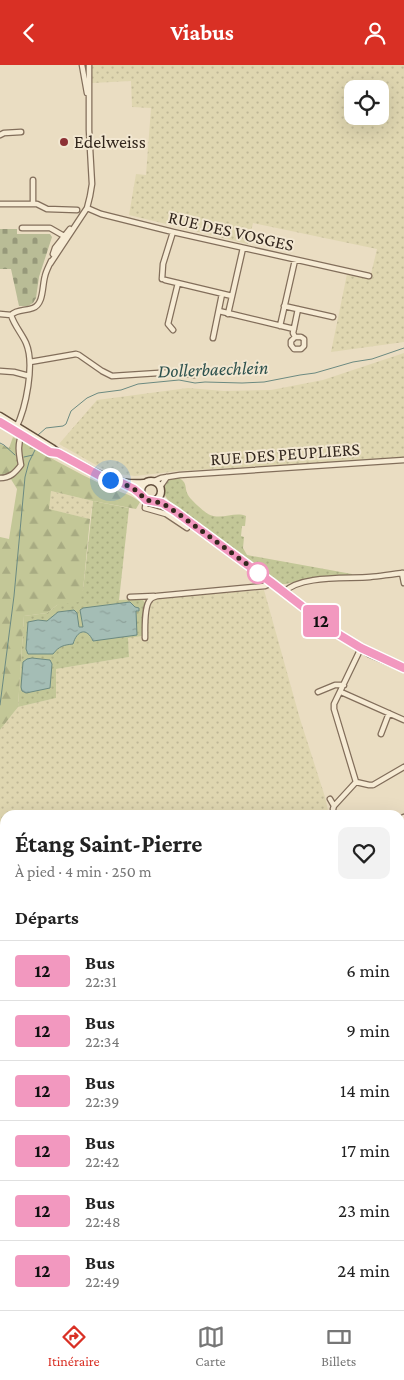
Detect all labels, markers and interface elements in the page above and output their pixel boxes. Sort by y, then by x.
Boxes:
icon: back [15,19,43,47]
icon: person [361,19,389,47]
text: Viabus [170,20,234,45]
map controls [344,80,389,125]
button: locate [344,80,389,125]
place label: Edelweiss [74,132,146,152]
marker: Edelweiss [58,136,70,148]
street label: RUE DES VOSGES [166,207,296,255]
water label: Dollerbaechlein [157,357,269,381]
street label: RUE DES PEUPLIERS [210,439,360,469]
your location [98,468,123,493]
unlabelled marker [247,562,269,584]
line badge: 12 [298,605,344,637]
text: 12 [313,611,329,631]
button: heart [338,827,390,879]
text: Étang Saint-Pierre [15,830,202,857]
text: À pied · 4 min · 250 m [15,863,152,880]
text: Départs [15,907,79,928]
text: Bus [85,952,115,973]
text: 6 min [346,960,390,981]
text: 12 [35,961,50,981]
text: 22:31 [85,973,117,990]
text: Bus [85,1012,115,1033]
text: 9 min [346,1020,390,1041]
text: 12 [35,1021,50,1041]
text: 22:34 [85,1033,120,1050]
text: Bus [85,1072,115,1093]
text: 14 min [340,1080,390,1101]
text: 12 [35,1081,50,1101]
text: 22:39 [85,1093,119,1110]
text: Bus [85,1132,115,1153]
text: 17 min [341,1140,390,1161]
text: 12 [35,1141,50,1161]
text: 22:42 [85,1153,119,1170]
text: Bus [85,1192,115,1213]
text: 23 min [338,1200,390,1221]
text: 12 [35,1201,50,1221]
text: 22:48 [85,1213,121,1230]
text: Bus [85,1252,115,1273]
text: 24 min [337,1260,390,1281]
text: 12 [35,1261,50,1281]
text: 22:49 [85,1273,120,1290]
tab: Itinéraire [48,1323,100,1369]
tab: Carte [195,1323,226,1369]
tab: Billets [321,1323,356,1369]

